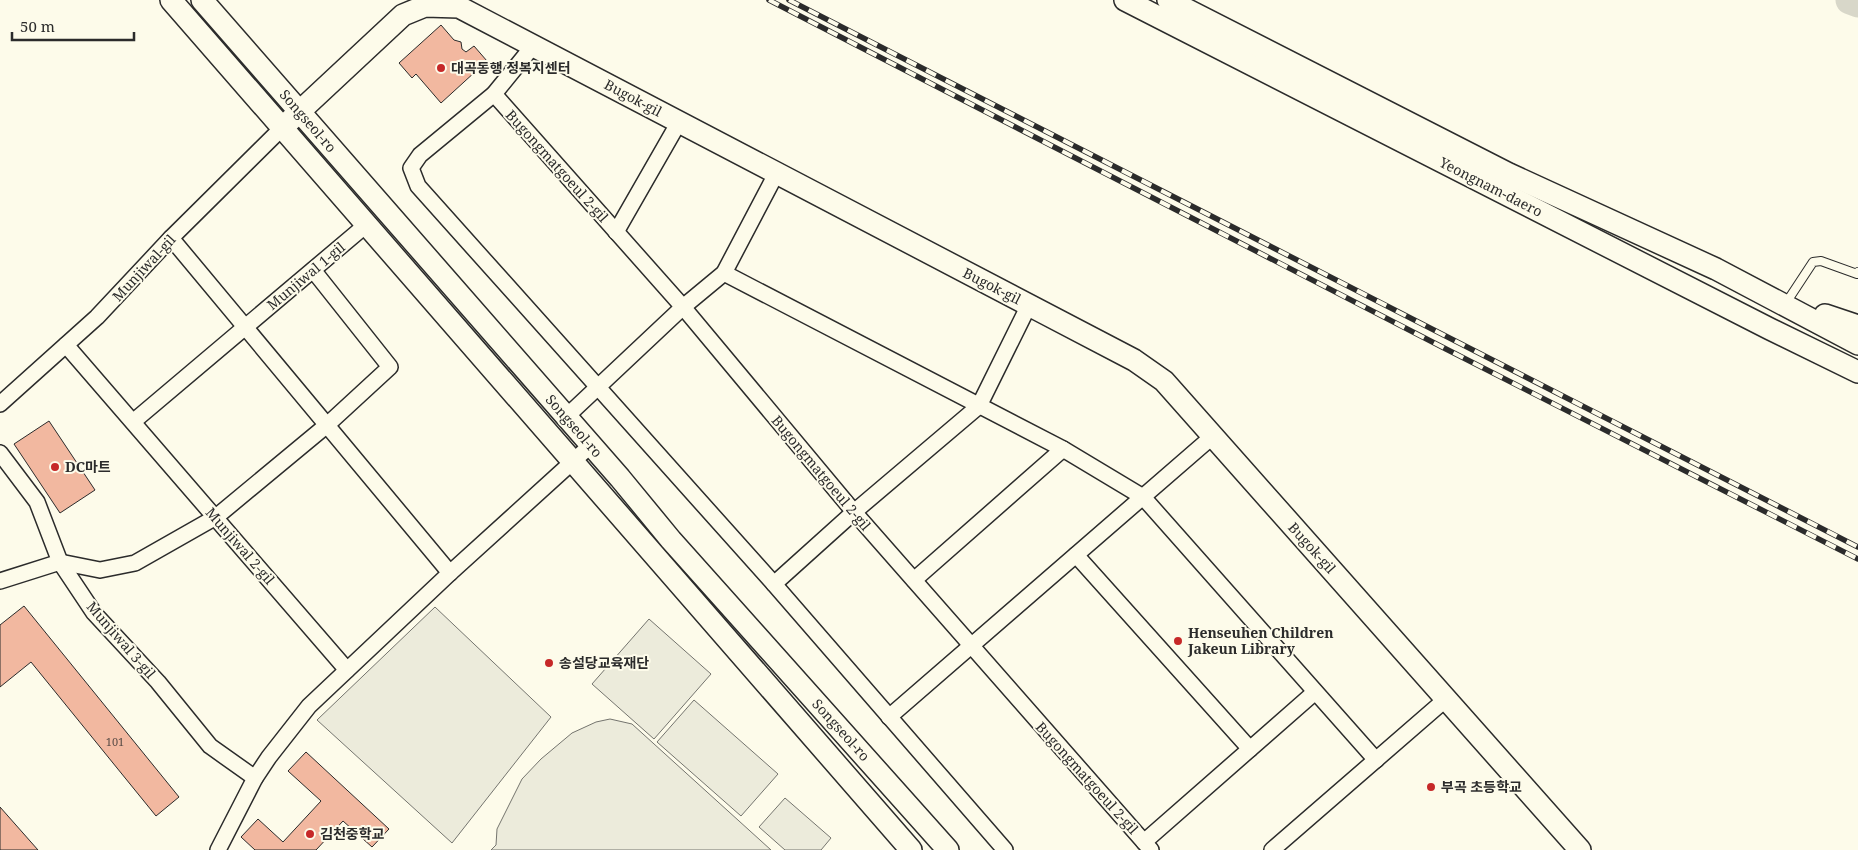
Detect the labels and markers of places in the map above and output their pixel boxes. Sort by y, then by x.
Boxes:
place label: 대곡동행 정복지센터 [451,58,571,77]
marker: 대곡동행 정복지센터 [435,62,447,74]
place label: DC마트 [65,457,111,476]
marker: DC마트 [49,461,61,473]
place label: Henseuhen Children Jakeun Library [1187,623,1334,658]
marker: Henseuhen Children Jakeun Library [1172,635,1184,647]
place label: 송설당교육재단 [559,653,649,672]
marker: 송설당교육재단 [543,657,555,669]
place label: 부곡 초등학교 [1441,777,1522,796]
marker: 부곡 초등학교 [1425,781,1437,793]
place label: 김천중학교 [320,824,385,843]
marker: 김천중학교 [304,828,316,840]

